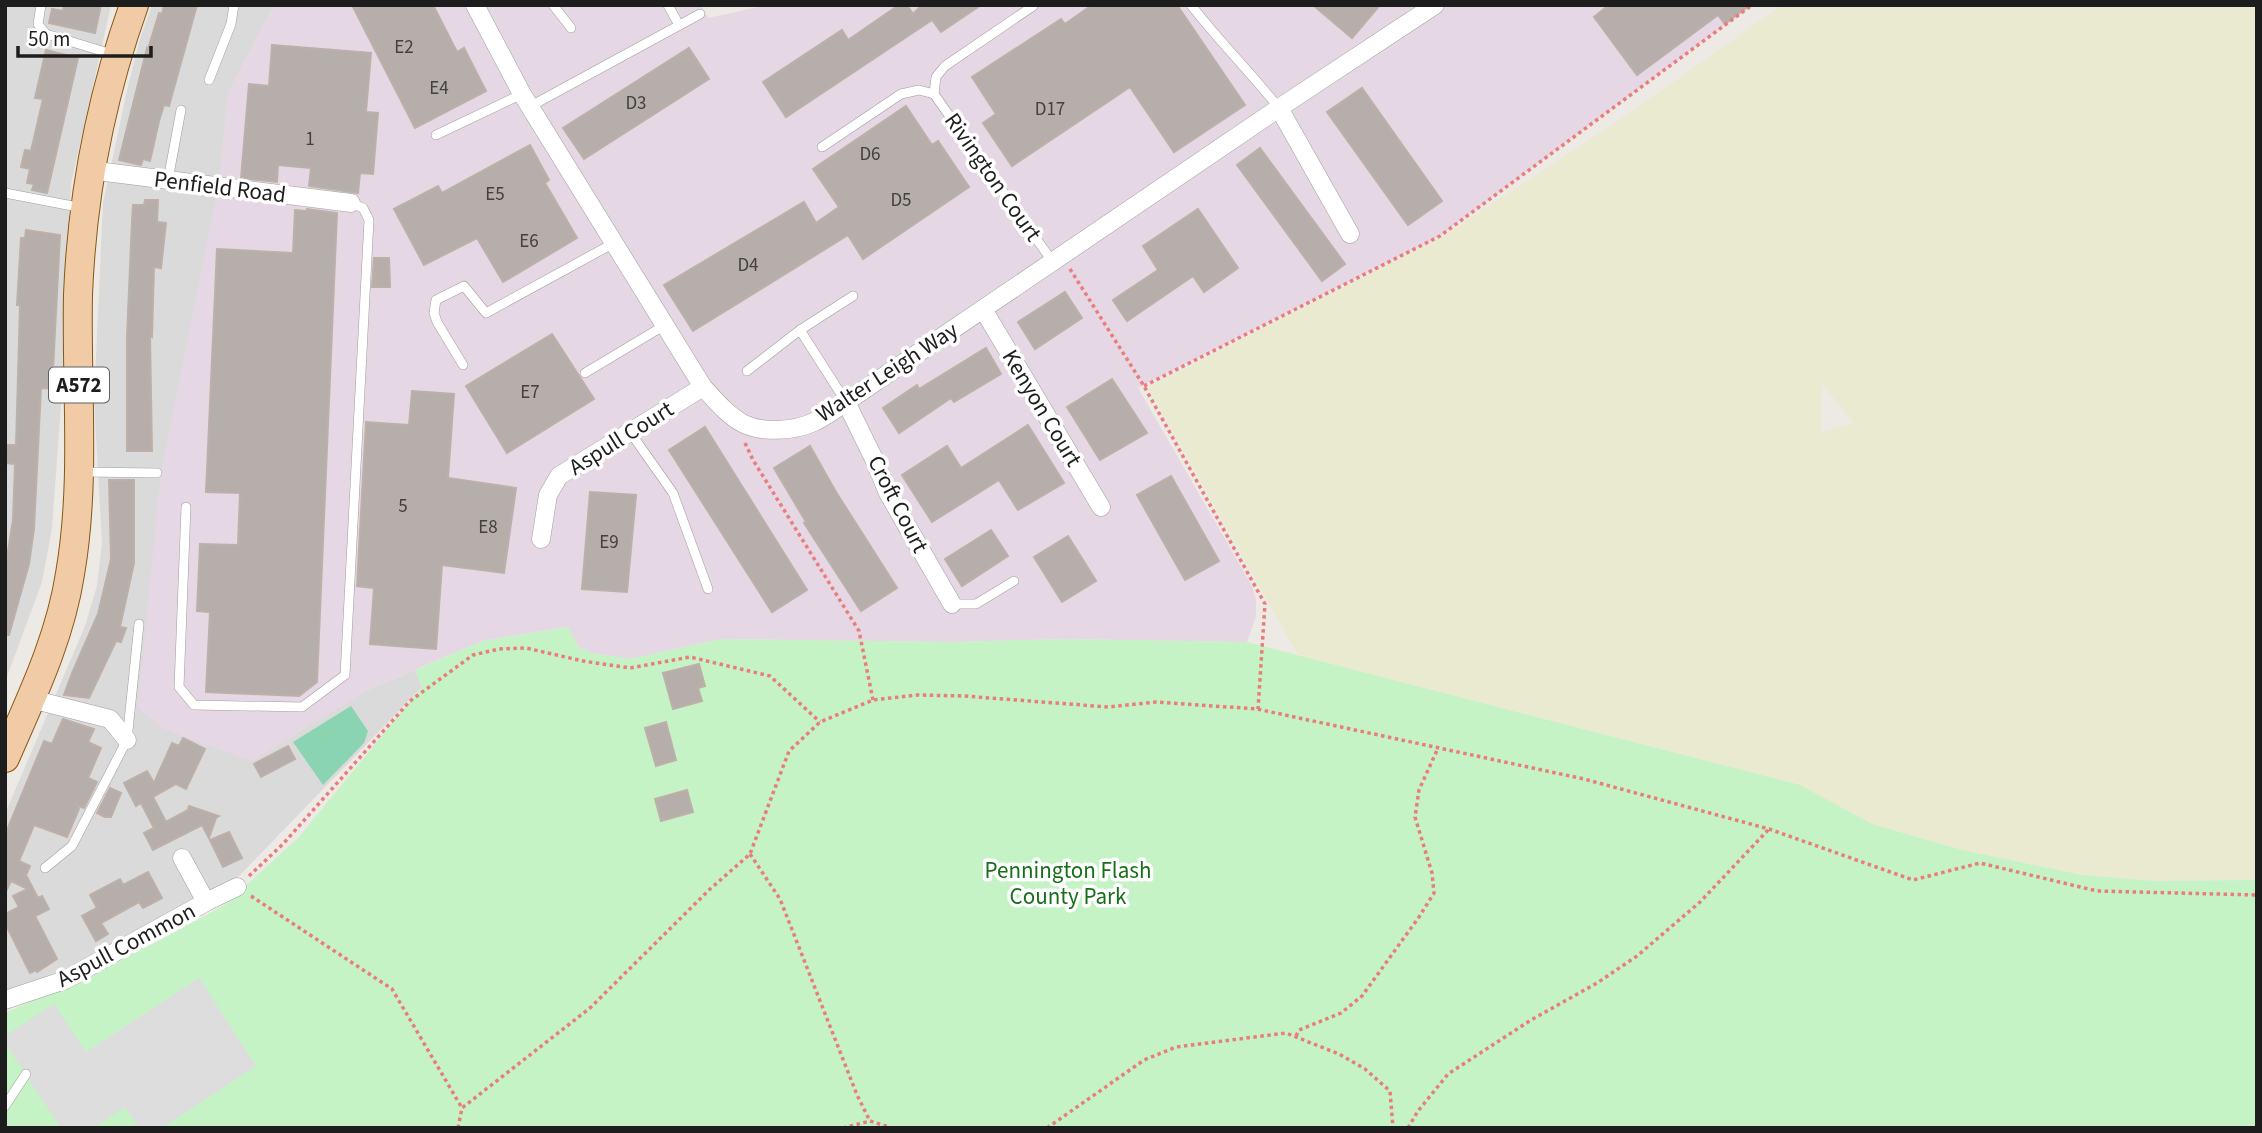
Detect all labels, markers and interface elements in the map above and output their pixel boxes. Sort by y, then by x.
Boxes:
scale bar [18,14,150,58]
text: 50 m [28,24,70,54]
house number: E2 [394,34,414,61]
house number: E4 [429,75,449,102]
house number: D3 [625,90,647,117]
house number: D17 [1035,96,1065,123]
street label: Rivington Court [936,106,1050,248]
house number: 1 [305,126,315,153]
house number: D6 [859,141,881,168]
street label: Penfield Road [152,163,288,211]
house number: E5 [485,181,505,208]
house number: D5 [890,187,912,214]
house number: E6 [519,228,539,255]
house number: D4 [737,252,759,279]
street label: Walter Leigh Way [810,314,965,430]
street label: Kenyon Court [994,343,1090,473]
road number: A572 [49,368,109,402]
house number: E7 [520,379,540,406]
street label: Aspull Court [562,393,680,483]
street label: Croft Court [859,450,937,559]
house number: 5 [398,493,408,520]
house number: E8 [478,514,498,541]
house number: E9 [599,529,619,556]
park label: Pennington Flash County Park [985,854,1151,913]
street label: Aspull Common [51,895,201,995]

